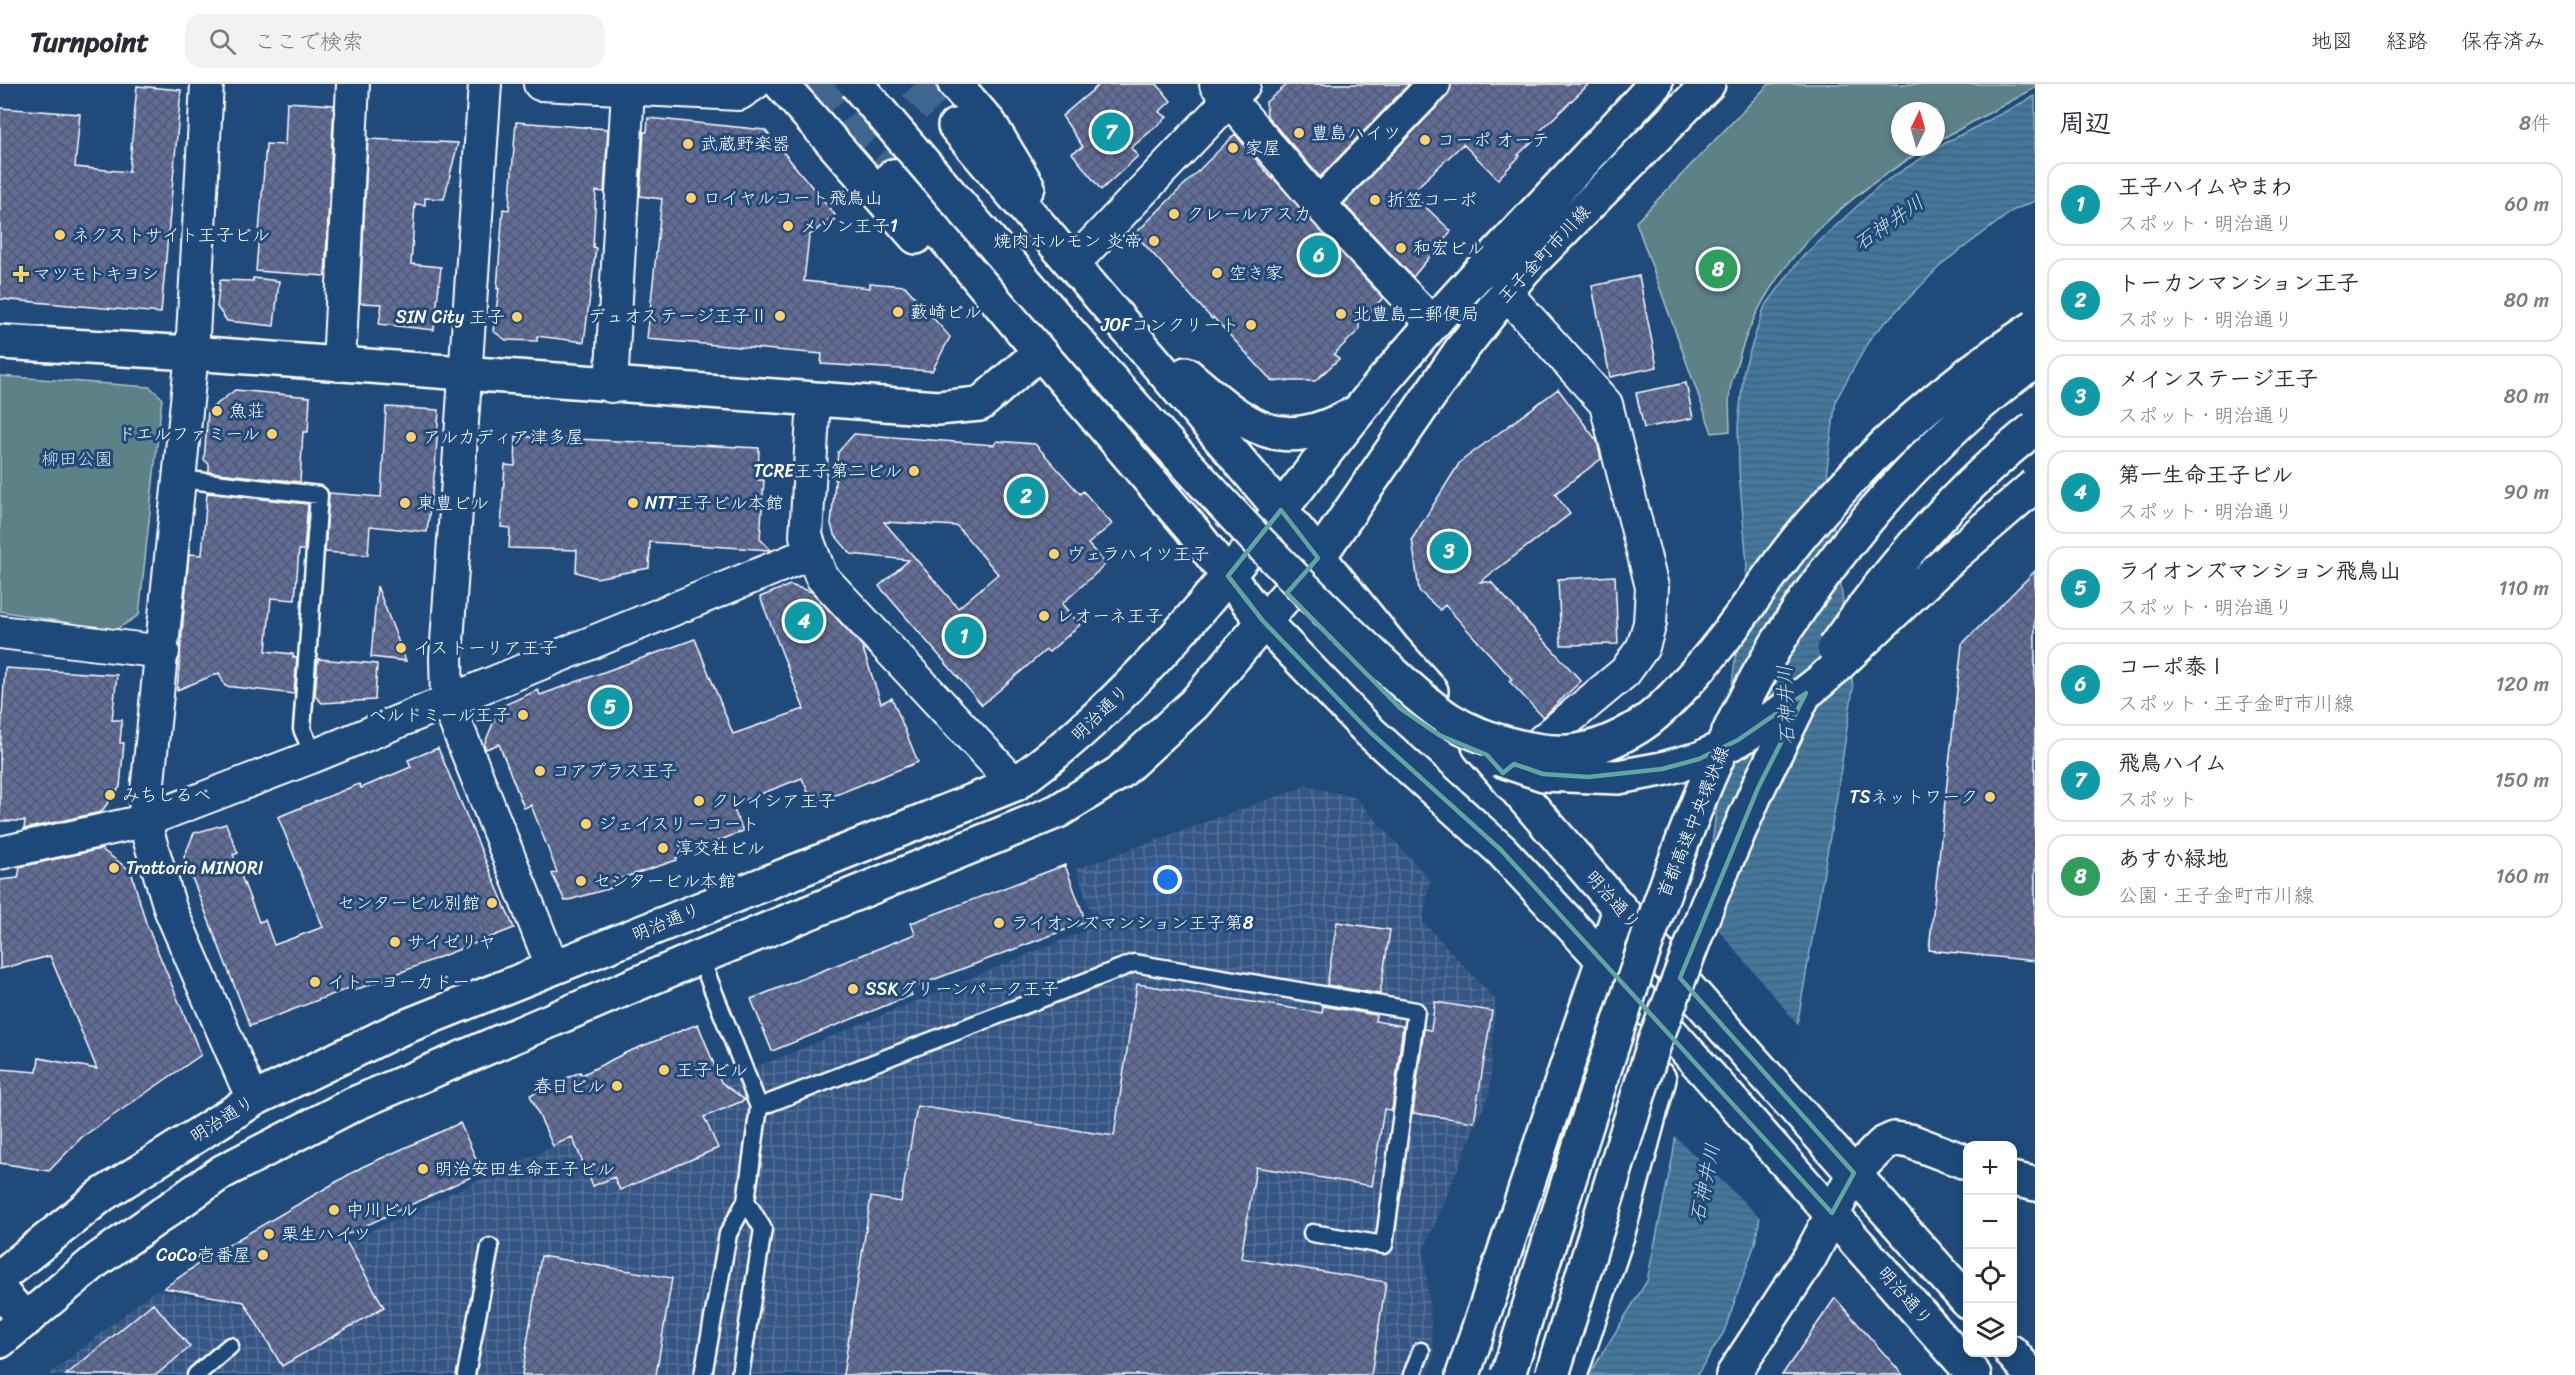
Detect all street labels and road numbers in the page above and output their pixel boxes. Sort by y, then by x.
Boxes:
street label: 王子金町市川線 [1489,197,1599,311]
street label: 明治通り [1063,676,1137,750]
street label: 首都高速中央環状線 [1648,741,1738,903]
street label: 明治通り [1577,862,1649,938]
street label: 明治通り [627,894,705,950]
street label: 明治通り [183,1086,261,1152]
street label: 明治通り [1869,1258,1941,1334]

